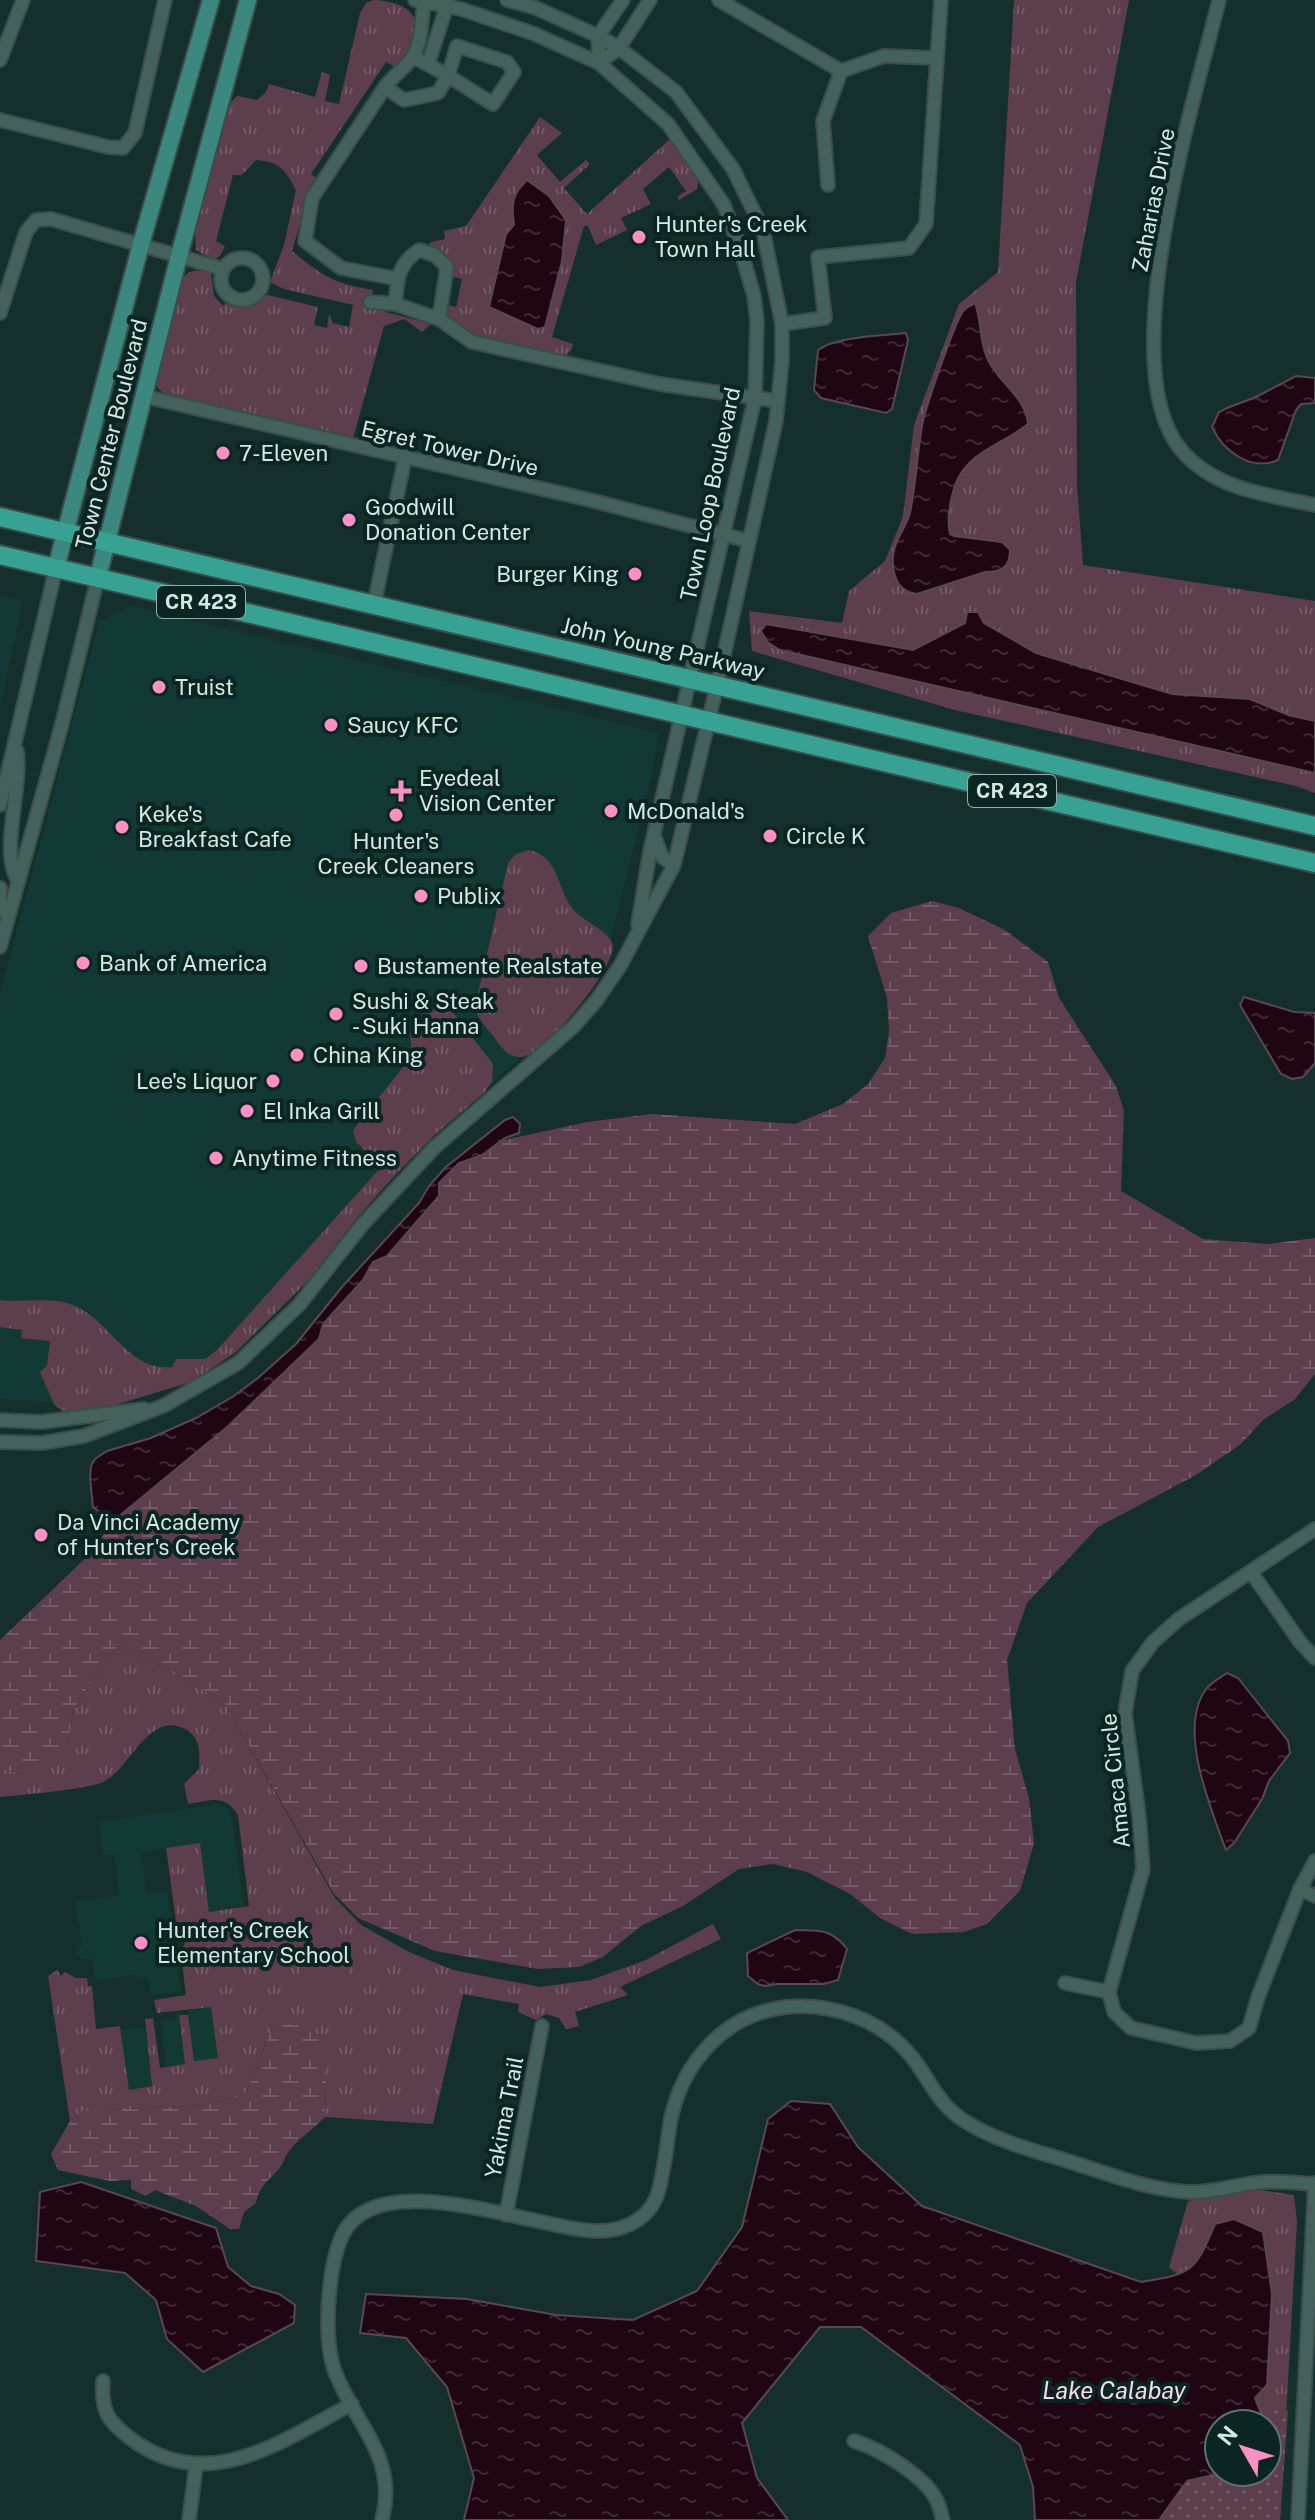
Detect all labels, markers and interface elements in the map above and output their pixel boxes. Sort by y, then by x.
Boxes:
street label: Zaharias Drive [1126,126,1180,274]
place label: Hunter's Creek Town Hall [655,211,807,262]
marker: Hunter's Creek Town Hall [630,228,648,246]
street label: Town Center Boulevard [70,316,152,552]
street label: Town Loop Boulevard [675,385,745,603]
street label: Egret Tower Drive [359,415,541,481]
place label: 7-Eleven [239,440,328,466]
marker: 7-Eleven [214,444,232,462]
place label: Goodwill Donation Center [365,494,531,545]
marker: Goodwill Donation Center [340,511,358,529]
place label: Burger King [496,561,619,587]
marker: Burger King [626,565,644,583]
road number: CR 423 [157,586,245,618]
street label: John Young Parkway [559,612,768,684]
place label: Truist [175,674,234,700]
marker: Truist [150,678,168,696]
place label: Saucy KFC [347,712,459,738]
marker: Saucy KFC [322,716,340,734]
place label: Eyedeal Vision Center [419,765,555,816]
road number: CR 423 [968,775,1056,807]
marker: Eyedeal Vision Center [390,780,412,802]
place label: McDonald's [627,798,745,824]
place label: Keke's Breakfast Cafe [138,801,292,852]
marker: McDonald's [602,802,620,820]
marker: Hunter's Creek Cleaners [387,806,405,824]
marker: Keke's Breakfast Cafe [113,818,131,836]
place label: Circle K [786,823,866,849]
marker: Circle K [761,827,779,845]
place label: Hunter's Creek Cleaners [318,828,474,879]
place label: Publix [437,883,501,909]
marker: Publix [412,887,430,905]
place label: Bank of America [99,950,267,976]
place label: Bustamente Realstate [377,953,603,979]
marker: Bank of America [74,954,92,972]
marker: Bustamente Realstate [352,957,370,975]
place label: Sushi & Steak - Suki Hanna [352,988,494,1039]
marker: Sushi & Steak - Suki Hanna [327,1005,345,1023]
place label: China King [313,1042,424,1068]
marker: China King [288,1046,306,1064]
place label: Lee's Liquor [136,1068,257,1094]
marker: Lee's Liquor [264,1072,282,1090]
place label: El Inka Grill [263,1098,380,1124]
marker: El Inka Grill [238,1102,256,1120]
place label: Anytime Fitness [232,1145,397,1171]
marker: Anytime Fitness [207,1149,225,1167]
place label: Da Vinci Academy of Hunter's Creek [57,1509,240,1560]
marker: Da Vinci Academy of Hunter's Creek [32,1526,50,1544]
street label: Amaca Circle [1095,1712,1135,1850]
place label: Hunter's Creek Elementary School [157,1917,350,1968]
marker: Hunter's Creek Elementary School [132,1934,150,1952]
street label: Yakima Trail [479,2054,529,2180]
water label: Lake Calabay [1042,2376,1187,2404]
north arrow [1203,2408,1283,2488]
text: N [1212,2421,1243,2450]

